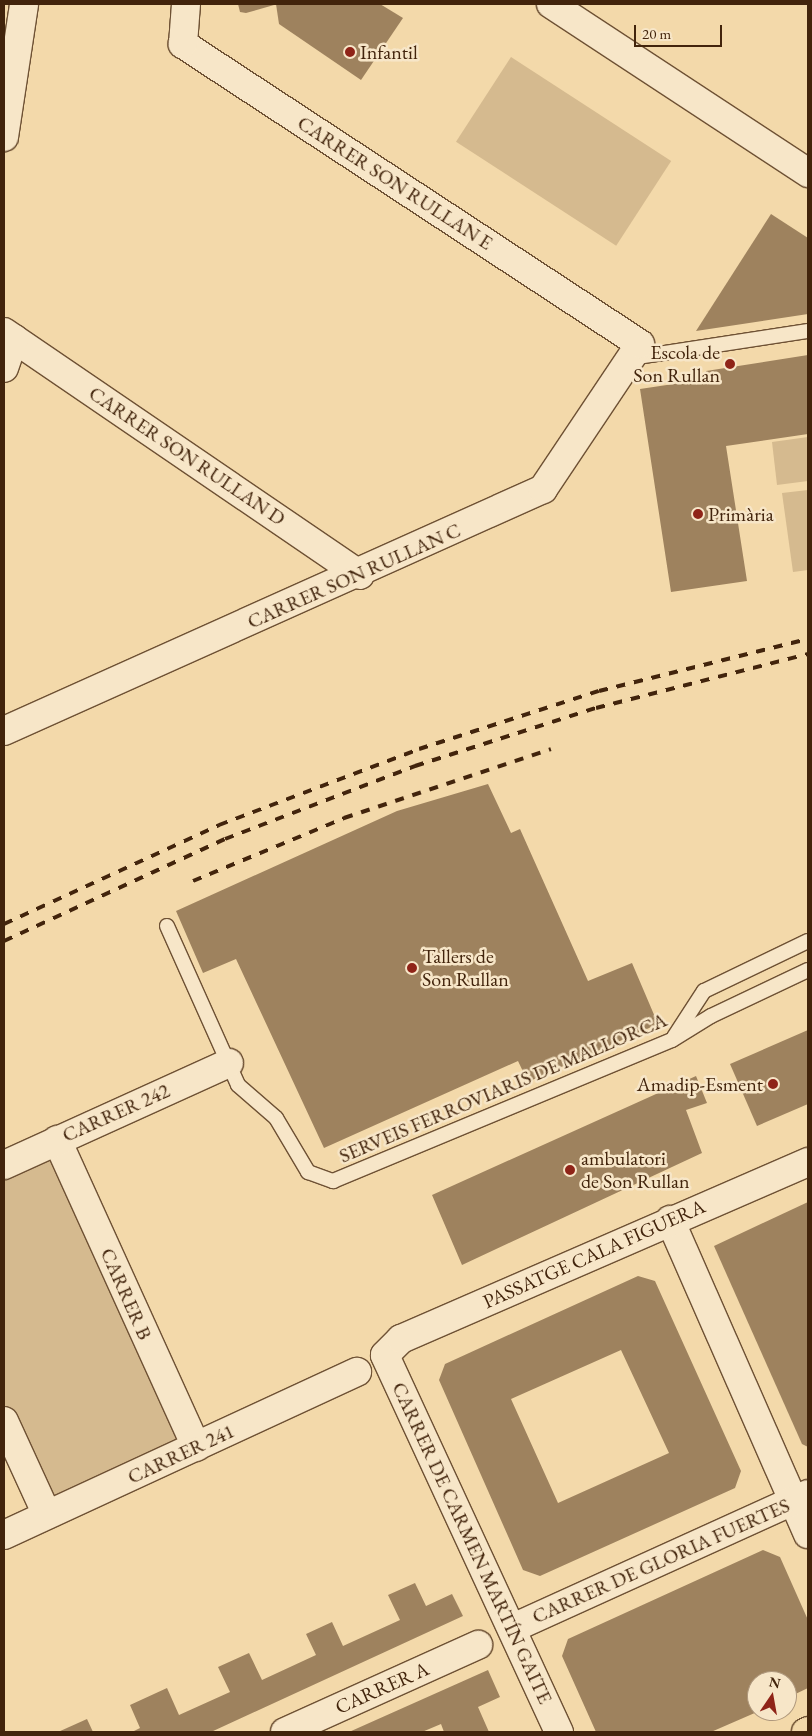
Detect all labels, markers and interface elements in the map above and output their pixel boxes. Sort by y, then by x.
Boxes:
scale bar [637,15,724,47]
text: 20 m [642,24,671,43]
place label: Infantil [360,40,418,64]
marker: Infantil [344,46,356,58]
street label: CARRER SON RULLAN E [293,111,497,255]
place label: Escola de Son Rullan [633,340,720,387]
marker: Escola de Son Rullan [724,358,736,370]
street label: CARRER SON RULLAN D [84,381,290,531]
place label: Primària [708,502,774,526]
marker: Primària [692,508,704,520]
street label: CARRER SON RULLAN C [244,518,464,634]
place label: Tallers de Son Rullan [422,944,509,991]
marker: Tallers de Son Rullan [406,962,418,974]
street label: SERVEIS FERROVIARIS DE MALLORCA [336,1008,670,1168]
place label: Amadip-Esment [637,1072,763,1096]
marker: Amadip-Esment [767,1078,779,1090]
street label: CARRER 242 [59,1079,173,1147]
place label: ambulatori de Son Rullan [581,1146,690,1193]
marker: ambulatori de Son Rullan [563,1163,577,1177]
street label: PASSATGE CALA FIGUERA [479,1194,709,1314]
street label: CARRER B [95,1244,157,1344]
street label: CARRER DE CARMEN MARTÍN GAITE [387,1378,557,1708]
street label: CARRER 241 [124,1419,238,1489]
street label: CARRER DE GLORIA FUERTES [528,1493,794,1629]
street label: CARRER A [331,1657,433,1719]
north arrow [747,1671,797,1721]
text: N [767,1672,782,1692]

